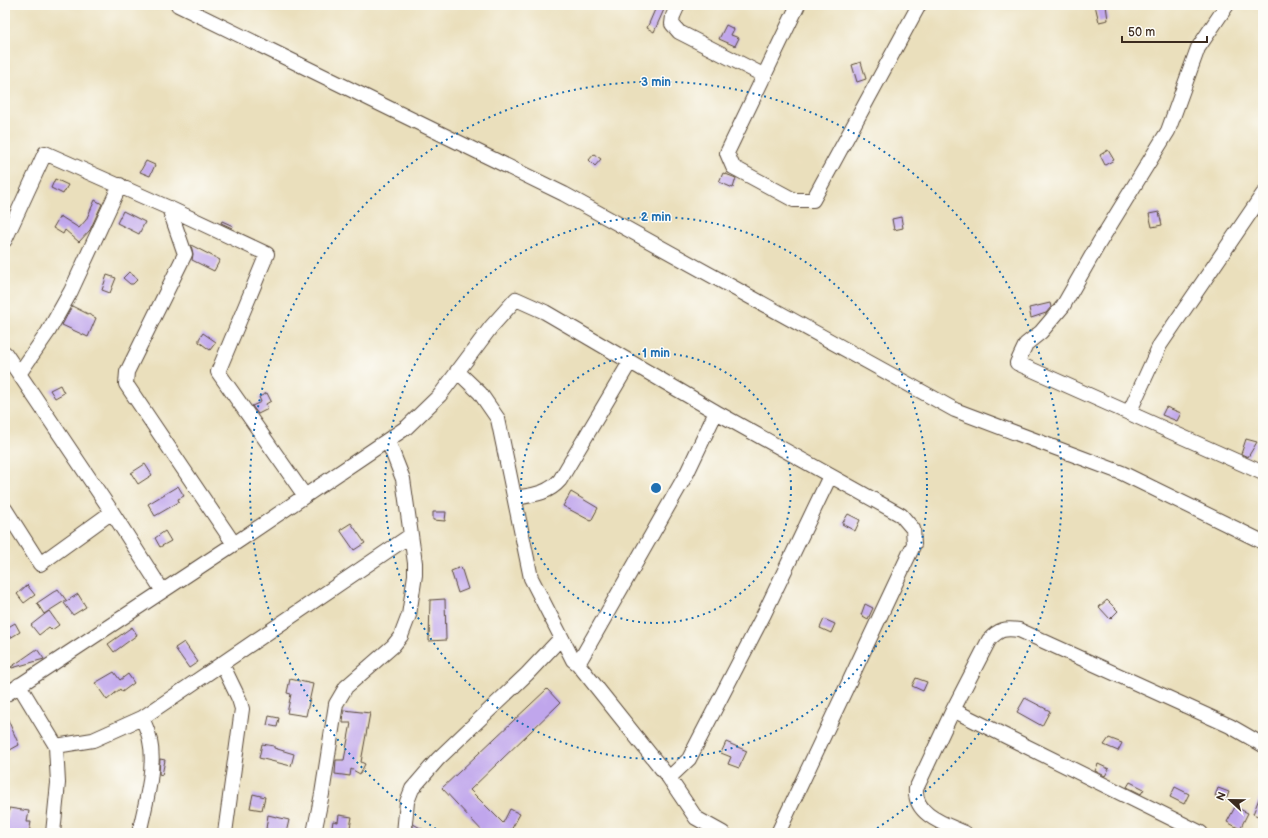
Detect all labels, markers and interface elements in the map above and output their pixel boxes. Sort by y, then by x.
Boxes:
scale bar [1122,18,1207,44]
text: 50 m [1128,25,1155,40]
text: 3 min [641,75,671,90]
text: 2 min [641,210,671,225]
text: 1 min [642,346,670,361]
centre of rings [649,481,663,495]
north arrow [1210,780,1250,820]
text: N [1214,790,1229,803]

